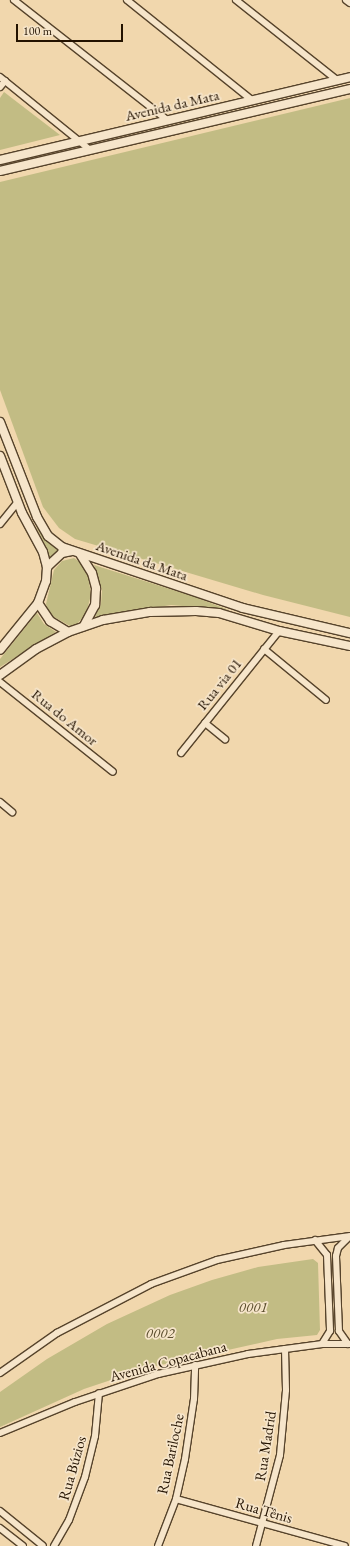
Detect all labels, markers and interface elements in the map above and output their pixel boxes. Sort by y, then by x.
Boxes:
scale bar [18,16,125,42]
text: 100 m [23,23,52,39]
street label: Avenida da Mata [123,85,221,125]
street label: Avenida da Mata [94,536,190,584]
street label: Rua via 01 [193,655,245,713]
street label: Rua do Amor [28,685,102,749]
park label: 0001 [239,1298,267,1316]
park label: 0002 [146,1324,174,1342]
street label: Avenida Copacabana [108,1337,228,1385]
street label: Rua Madrid [251,1410,279,1482]
street label: Rua Bariloche [153,1412,187,1496]
street label: Rua Búzios [54,1434,90,1502]
street label: Rua Tênis [233,1493,295,1527]

